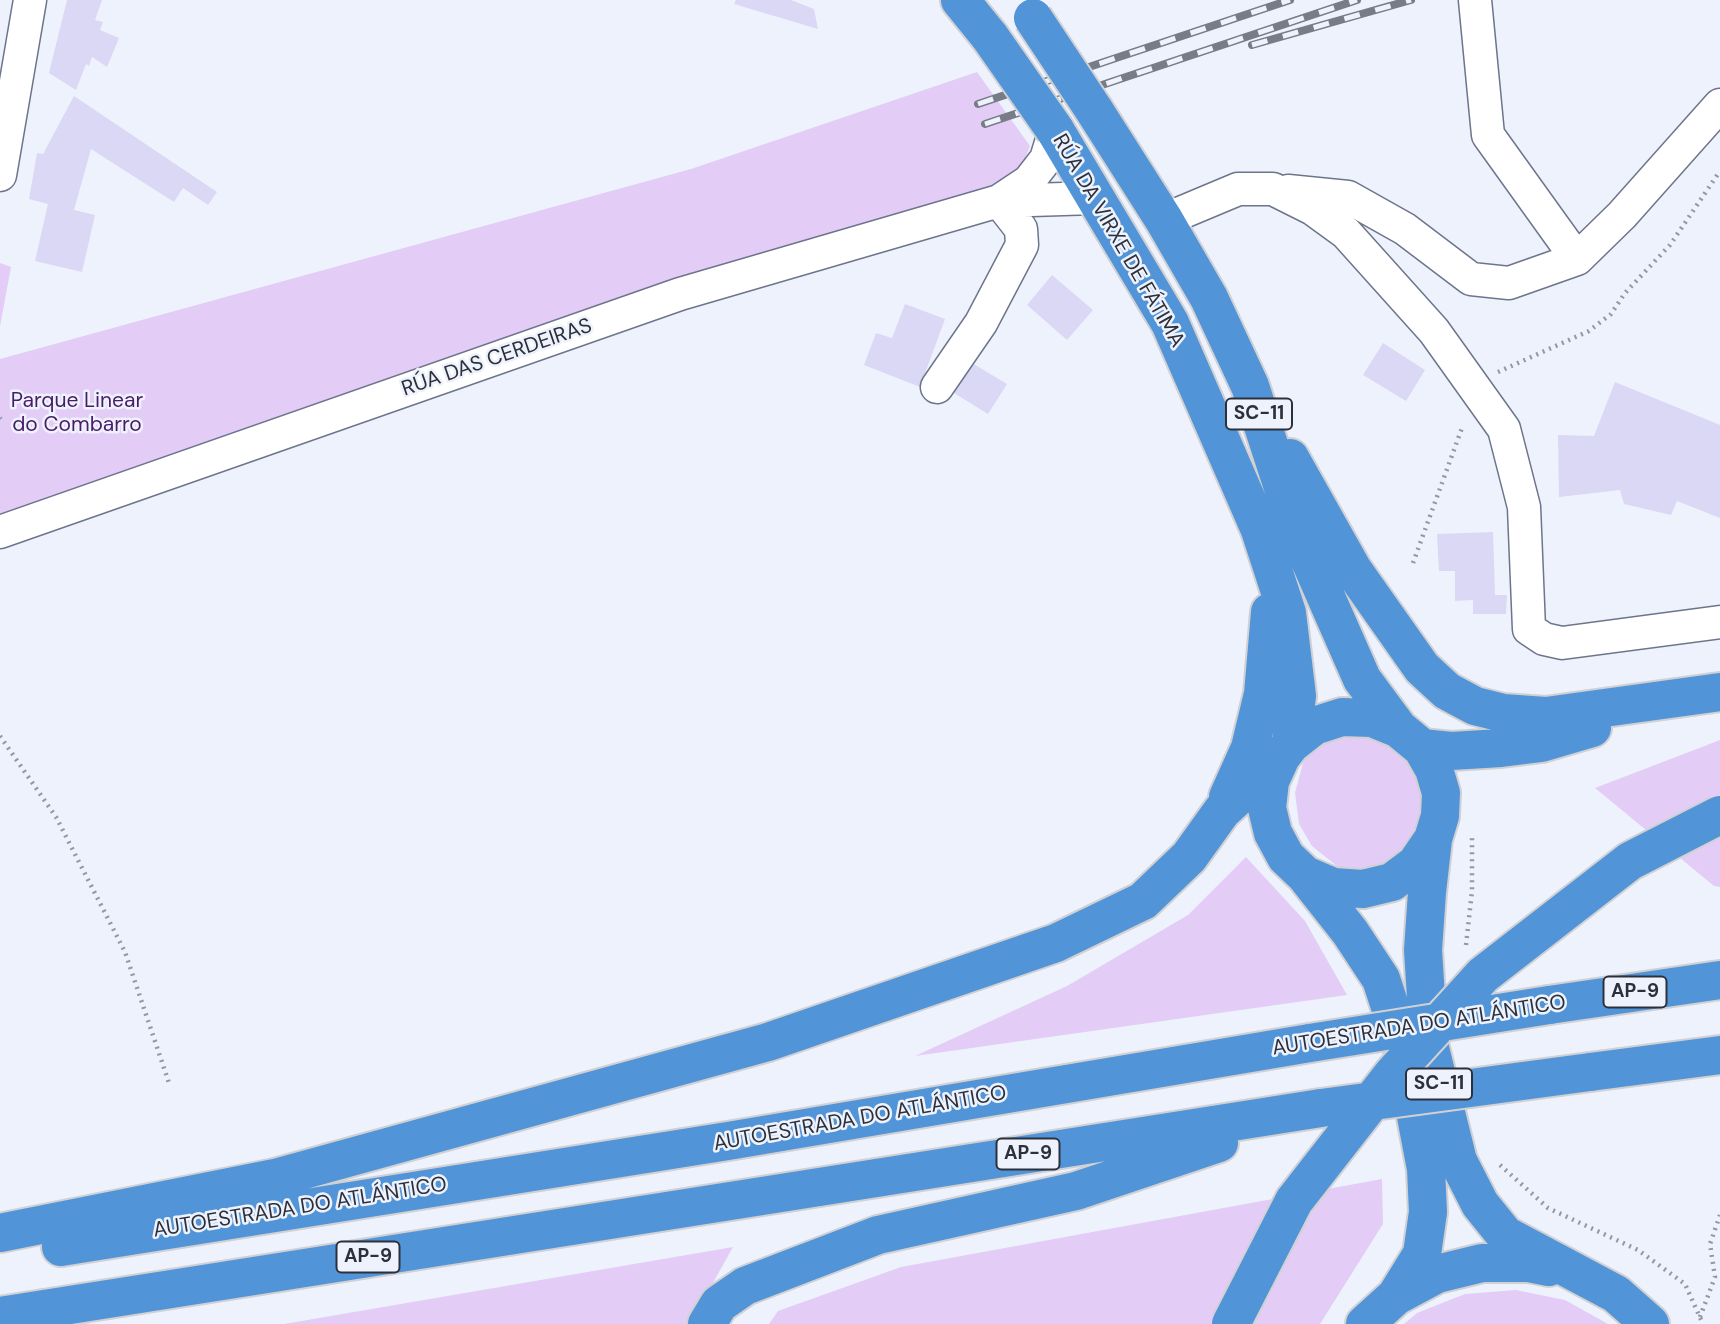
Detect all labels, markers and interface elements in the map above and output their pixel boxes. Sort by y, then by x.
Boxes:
street label: RÚA DA VIRXE DE FÁTIMA [1047,130,1189,352]
street label: RÚA DAS CERDEIRAS [399,314,595,402]
park label: Parque Linear do Combarro [11,388,143,438]
road number: SC-11 [1226,398,1292,430]
road number: AP-9 [1604,976,1666,1008]
street label: AUTOESTRADA DO ATLÁNTICO [1270,990,1568,1062]
road number: SC-11 [1406,1068,1472,1100]
street label: AUTOESTRADA DO ATLÁNTICO [712,1081,1008,1157]
road number: AP-9 [996,1138,1060,1170]
street label: AUTOESTRADA DO ATLÁNTICO [151,1172,449,1244]
road number: AP-9 [336,1242,400,1273]

